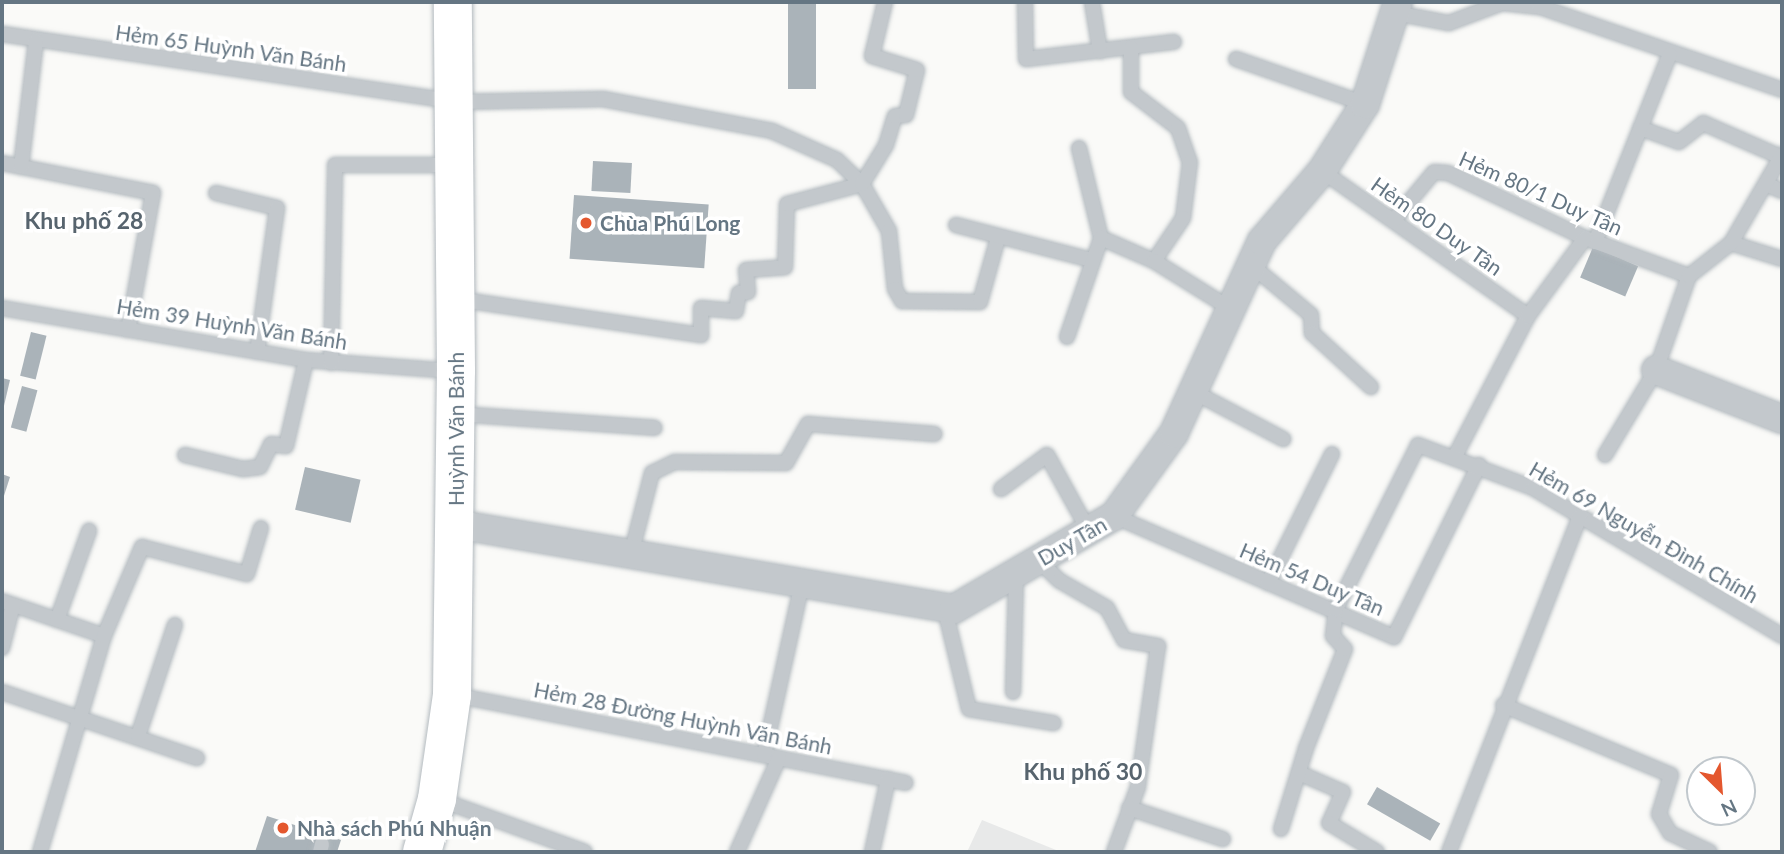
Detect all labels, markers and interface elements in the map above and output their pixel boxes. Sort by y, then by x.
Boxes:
street label: Hẻm 65 Huỳnh Văn Bánh [113,19,349,77]
street label: Hẻm 80/1 Duy Tân [1455,145,1627,241]
street label: Hẻm 80 Duy Tân [1366,171,1508,281]
district label: Khu phố 28 [25,206,143,234]
place label: Chùa Phú Long [600,210,740,236]
marker: Chùa Phú Long [578,215,594,231]
street label: Hẻm 39 Huỳnh Văn Bánh [114,293,350,355]
street label: Huỳnh Văn Bánh [443,352,469,506]
street label: Hẻm 69 Nguyễn Đình Chính [1525,456,1763,608]
street label: Duy Tân [1033,511,1111,571]
street label: Hẻm 54 Duy Tân [1236,537,1388,621]
street label: Hẻm 28 Đường Huỳnh Văn Bánh [531,677,835,759]
north arrow [1686,756,1756,826]
district label: Khu phố 30 [1024,757,1142,785]
text: N [1718,795,1741,822]
place label: Nhà sách Phú Nhuận [297,815,492,841]
marker: Nhà sách Phú Nhuận [275,820,291,836]

